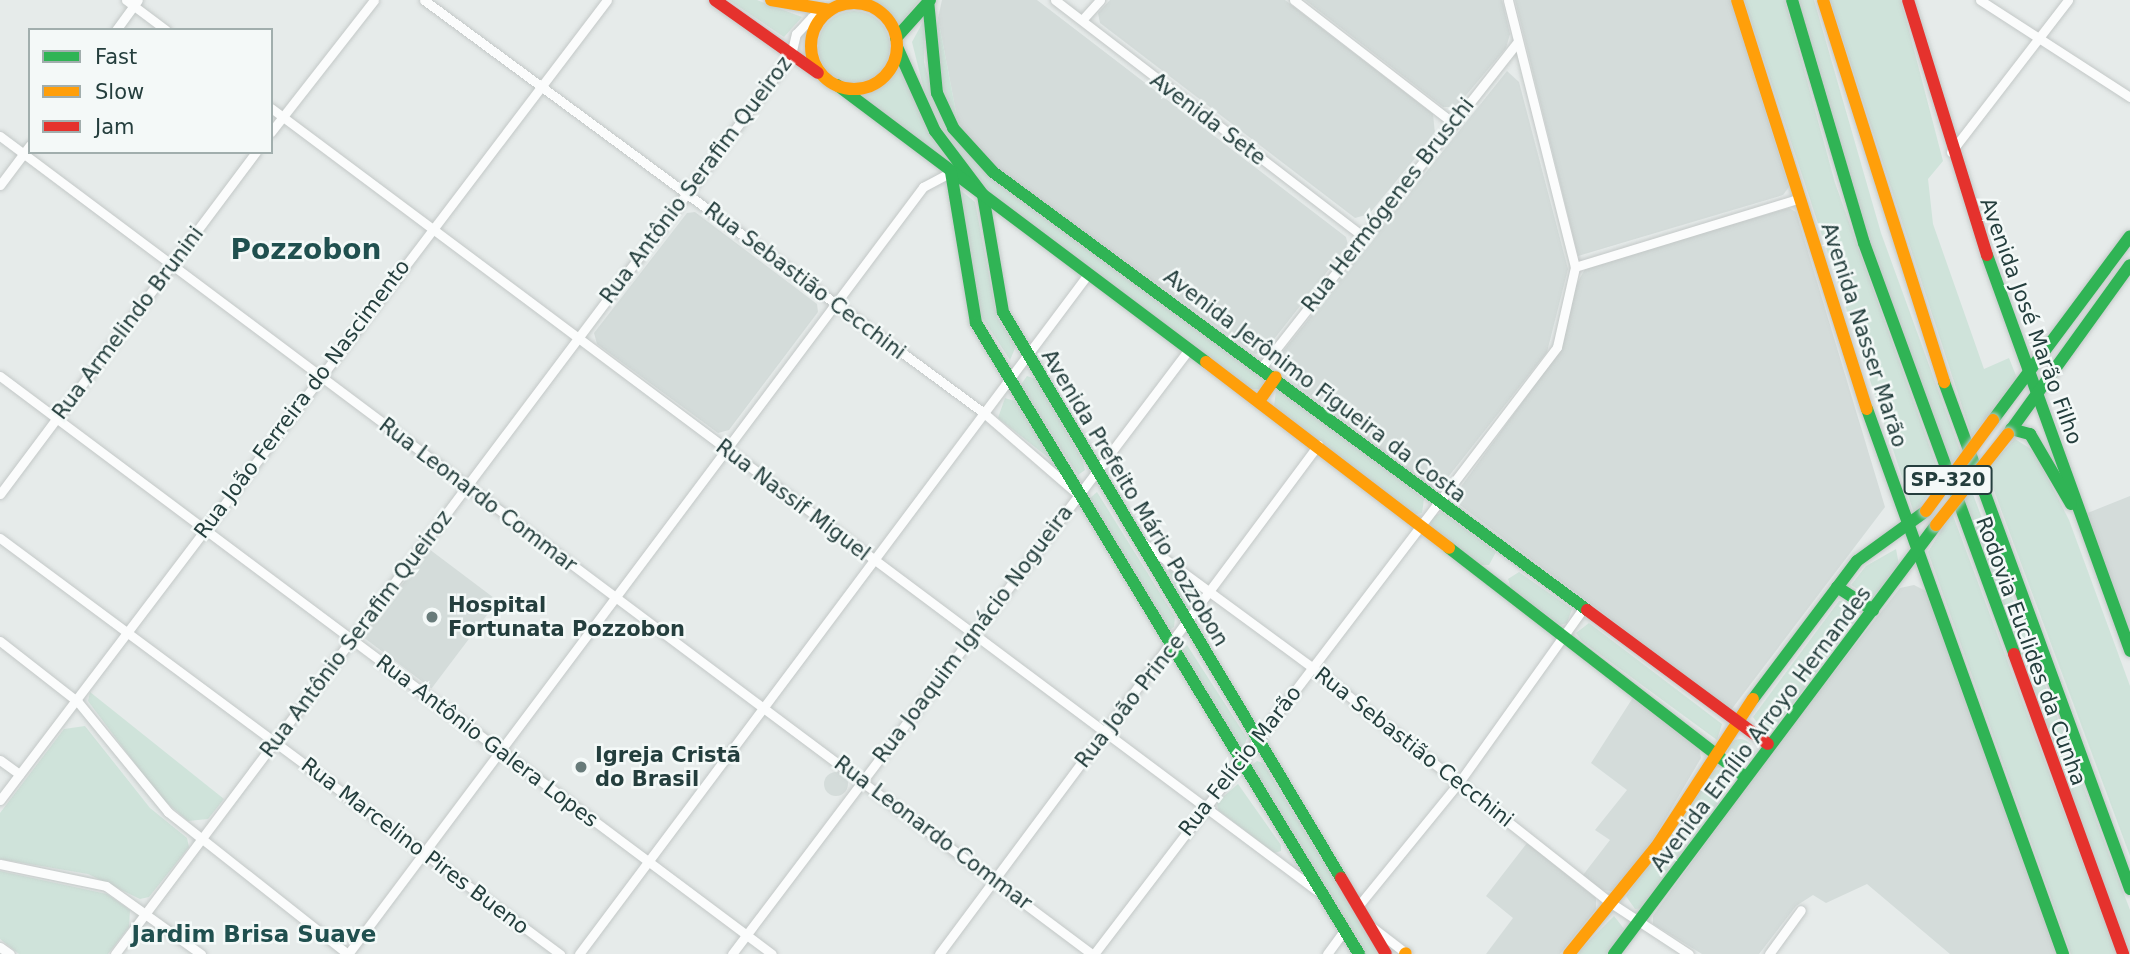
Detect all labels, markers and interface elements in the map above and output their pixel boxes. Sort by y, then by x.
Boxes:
legend [28,28,273,154]
text: Fast [95,45,137,69]
street label: Rua Antônio Serafim Queiroz [595,52,797,308]
street label: Avenida Sete [1145,67,1271,171]
text: Slow [95,80,144,104]
street label: Rua Hermógenes Bruschi [1297,93,1479,317]
text: Jam [95,115,135,139]
street label: Avenida José Marão Filho [1975,194,2087,448]
street label: Rua Sebastião Cecchini [699,197,911,365]
street label: Avenida Nasser Marão [1816,220,1912,450]
street label: Rua Armelindo Brunini [47,222,209,424]
district label: Pozzobon [231,233,381,267]
street label: Rua João Ferreira do Nascimento [189,255,415,543]
street label: Avenida Jerônimo Figueira da Costa [1159,264,1471,508]
street label: Avenida Prefeito Mário Pozzobon [1036,345,1234,651]
street label: Rua Leonardo Commar [374,412,582,578]
street label: Rua Nassif Miguel [711,434,875,566]
road number: SP-320 [1902,464,1994,495]
street label: Rua Joaquim Ignácio Nogueira [868,500,1078,768]
street label: Rua Antônio Serafim Queiroz [255,506,457,762]
street label: Rodovia Euclides da Cunha [1971,513,2091,789]
street label: Avenida Emílio Arroyo Hernandes [1645,581,1877,877]
place label: Hospital Fortunata Pozzobon [448,592,685,642]
marker: Hospital Fortunata Pozzobon [422,607,442,627]
street label: Rua João Prince [1070,629,1190,773]
street label: Rua Antônio Galera Lopes [371,649,603,833]
street label: Rua Sebastião Cecchini [1310,662,1518,832]
street label: Rua Felício Marão [1173,681,1307,841]
place label: Igreja Cristã do Brasil [595,742,741,792]
street label: Rua Leonardo Commar [829,750,1037,916]
street label: Rua Marcelino Pires Bueno [296,752,534,940]
marker: Igreja Cristã do Brasil [573,759,589,775]
district label: Jardim Brisa Suave [132,920,376,948]

